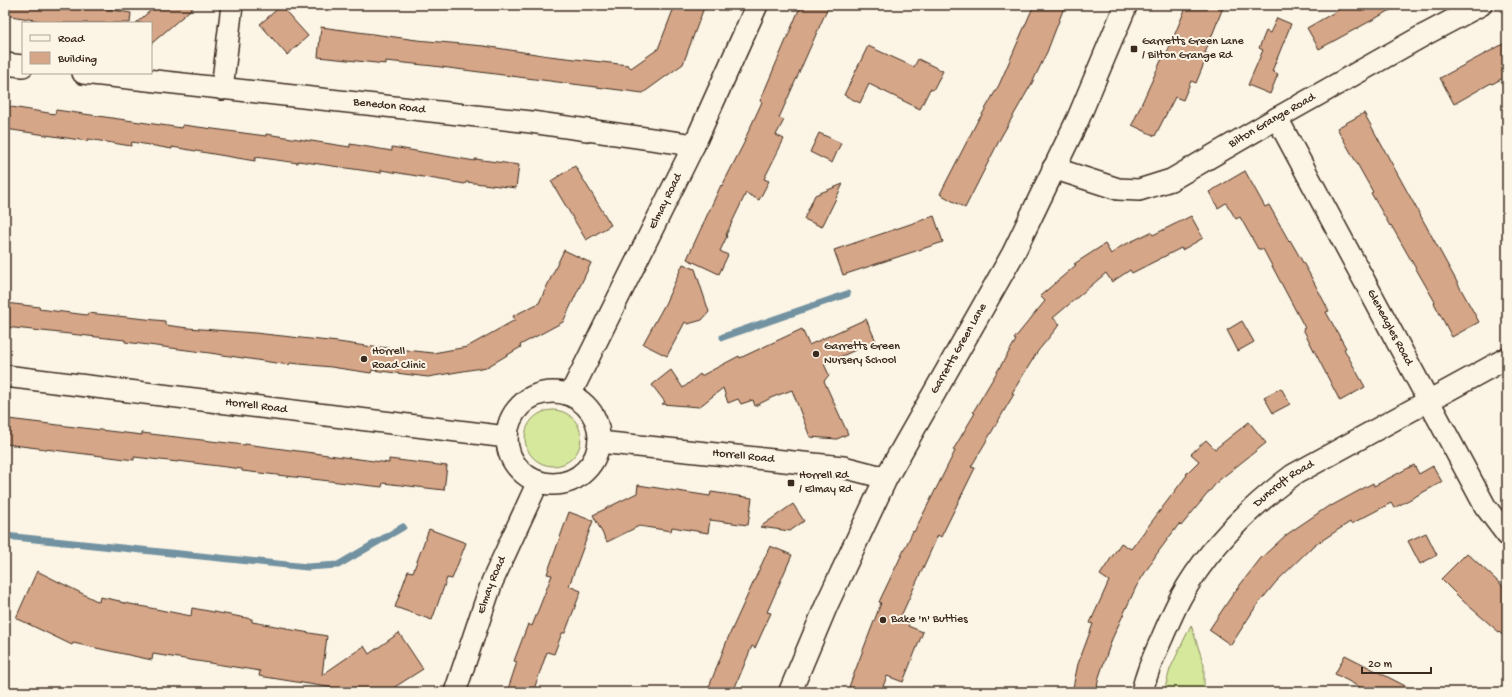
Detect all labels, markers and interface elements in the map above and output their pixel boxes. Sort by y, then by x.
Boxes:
legend [22,22,152,74]
text: Road [58,33,85,47]
place label: Garretts Green Lane / Bilton Grange Rd [1142,35,1244,63]
marker: Garretts Green Lane / Bilton Grange Rd [1129,44,1139,54]
text: Building [57,53,97,67]
street label: Bilton Grange Road [1226,90,1319,152]
street label: Benedon Road [351,95,427,117]
street label: Elmay Road [646,170,686,232]
street label: Gleneagles Road [1363,287,1416,369]
street label: Garretts Green Lane [928,300,991,397]
place label: Garretts Green Nursery School [824,340,900,368]
place label: Horrell Road Clinic [372,345,426,373]
marker: Garretts Green Nursery School [811,349,821,359]
marker: Horrell Road Clinic [359,354,369,364]
street label: Horrell Road [224,396,289,417]
street label: Horrell Road [712,447,776,467]
street label: Duncroft Road [1250,457,1317,512]
place label: Horrell Rd / Elmay Rd [799,469,853,497]
marker: Horrell Rd / Elmay Rd [786,478,796,488]
street label: Elmay Road [475,554,510,616]
place label: Bake 'n' Butties [890,613,968,627]
marker: Bake 'n' Butties [878,615,888,625]
scale bar [1362,649,1431,675]
text: 20 m [1368,658,1393,672]

